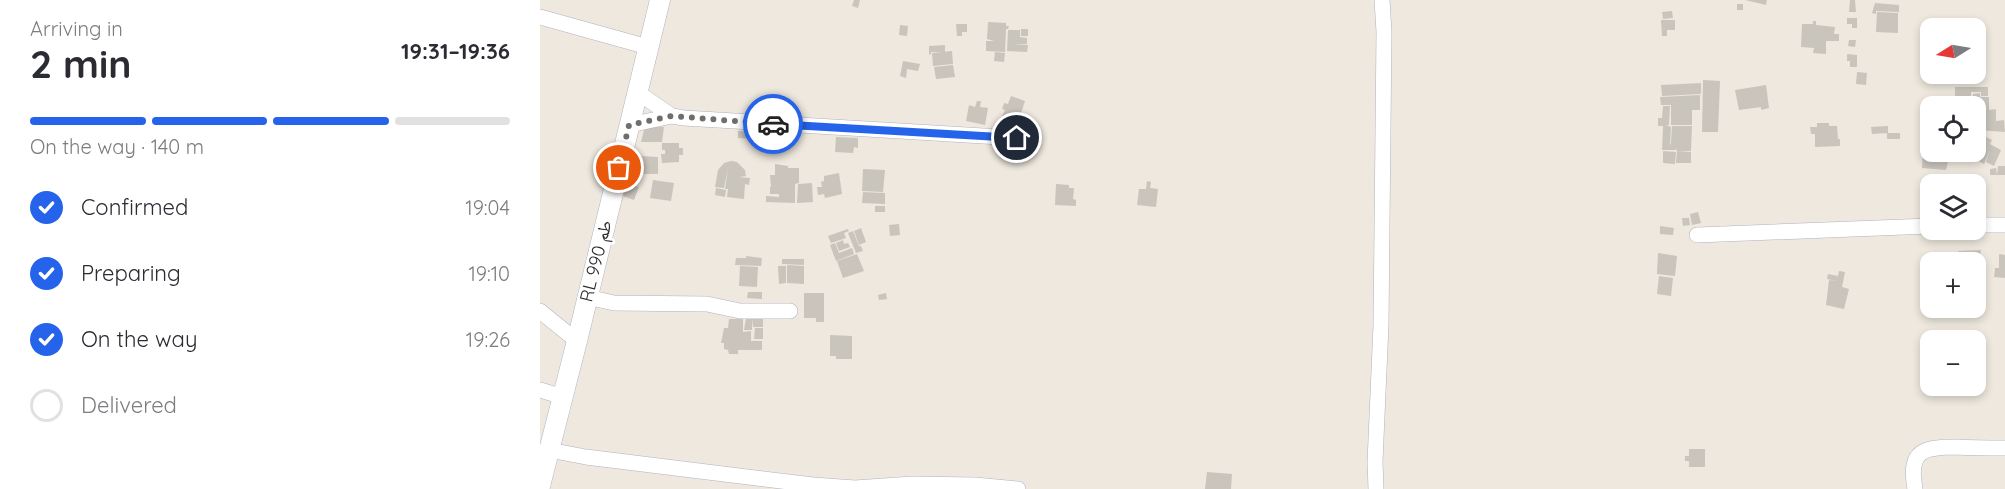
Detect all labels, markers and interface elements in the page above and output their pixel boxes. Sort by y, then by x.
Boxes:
text: Arriving in [30,16,123,41]
north arrow [1920,18,1986,84]
map controls [1920,18,1986,396]
text: 19:31–19:36 [401,37,510,65]
text: 2 min [30,39,132,88]
courier [743,94,803,154]
button: locate [1920,96,1986,162]
icon: car [757,108,790,141]
pin [991,112,1042,163]
icon: home [1000,121,1033,154]
text: On the way · 140 m [30,134,204,159]
pin [593,142,644,193]
icon: bag [602,151,635,184]
button: layers [1920,174,1986,240]
icon: check [30,191,63,224]
text: Confirmed [81,193,188,221]
text: 19:04 [465,195,510,220]
street label: RL طم 990 [574,217,618,305]
button: + [1920,252,1986,318]
icon: check [30,257,63,290]
text: Preparing [81,259,181,287]
text: 19:10 [468,261,510,286]
icon: check [30,323,63,356]
text: On the way [81,325,197,353]
text: 19:26 [466,327,510,352]
button: − [1920,330,1986,396]
text: Delivered [81,391,177,419]

